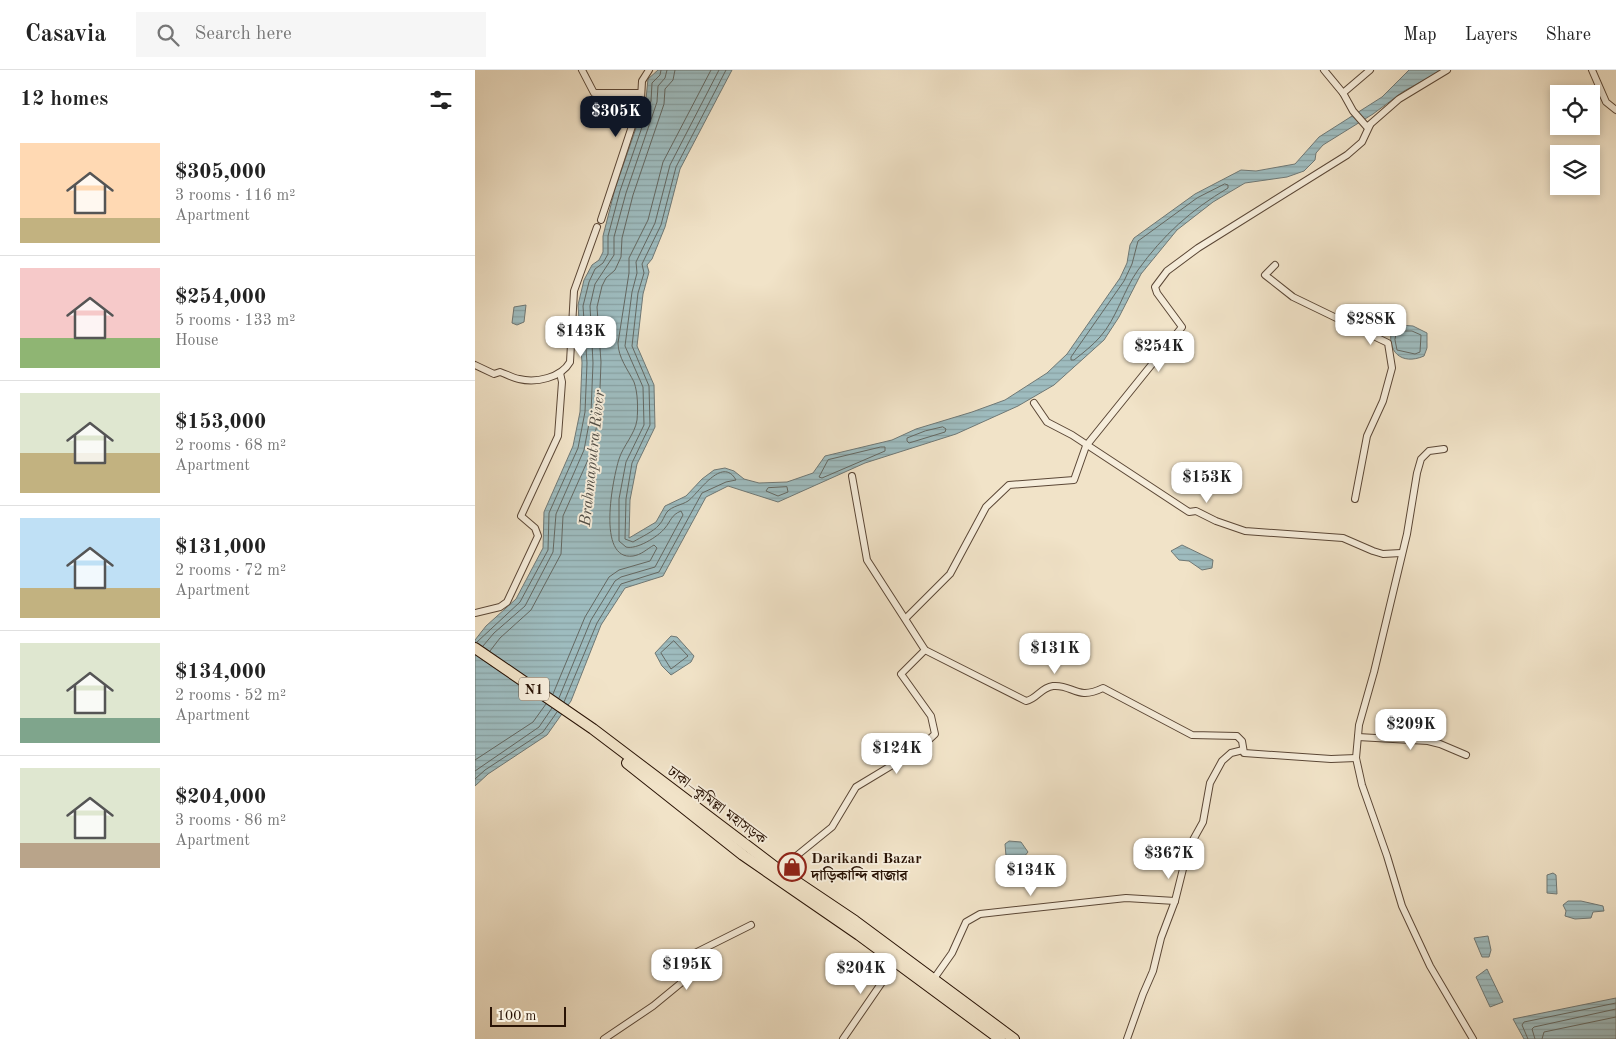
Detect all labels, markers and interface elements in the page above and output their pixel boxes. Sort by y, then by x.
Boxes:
search box [136,12,486,57]
icon: search [154,21,182,49]
text: Casavia [25,23,106,47]
text: Search here [194,25,292,44]
text: Map [1403,26,1437,44]
text: Layers [1465,26,1517,44]
text: Share [1545,26,1591,44]
map controls [1550,85,1600,195]
button: locate [1550,85,1600,135]
icon: filters [427,86,455,114]
text: 12 homes [20,89,108,110]
pin: $305K [581,96,651,138]
text: $305K [591,104,641,120]
button: layers [1550,145,1600,195]
text: $305,000 [175,162,266,183]
icon: home [60,163,120,223]
text: 3 rooms · 116 m² [175,188,295,204]
text: Apartment [175,208,250,224]
text: $254,000 [175,287,266,308]
icon: home [60,288,120,348]
pin: $288K [1336,304,1406,346]
text: $288K [1346,312,1396,328]
text: 5 rooms · 133 m² [175,313,295,329]
pin: $143K [546,316,616,358]
text: $143K [556,324,606,340]
pin: $254K [1124,330,1194,373]
text: House [175,333,218,349]
text: $254K [1134,339,1184,355]
water label: Brahmaputra River [578,388,608,528]
text: $153,000 [175,412,266,433]
icon: home [60,413,120,473]
text: 2 rooms · 68 m² [175,438,286,454]
text: Apartment [175,458,250,474]
pin: $153K [1172,462,1242,504]
text: $153K [1182,470,1232,486]
text: $131,000 [175,537,266,558]
icon: home [60,538,120,598]
text: 2 rooms · 72 m² [175,563,286,579]
text: Apartment [175,583,250,599]
pin: $131K [1020,632,1090,675]
text: $131K [1030,641,1080,657]
text: $134,000 [175,662,266,683]
icon: home [60,663,120,723]
road number: N1 [519,678,549,700]
text: 2 rooms · 52 m² [175,688,286,704]
text: Apartment [175,708,250,724]
pin: $209K [1376,708,1446,751]
text: $209K [1386,717,1436,733]
pin: $124K [862,732,932,775]
text: $124K [872,741,922,757]
street label: ঢাকা–কুমিল্লা মহাসড়ক [663,762,770,848]
text: $204,000 [175,787,266,808]
icon: home [60,788,120,848]
text: 3 rooms · 86 m² [175,813,286,829]
text: Apartment [175,833,250,849]
pin: $367K [1134,838,1204,880]
text: $367K [1144,846,1194,862]
shop icon: Darikandi Bazar দাড়িকান্দি বাজার [777,852,807,882]
place label: Darikandi Bazar দাড়িকান্দি বাজার [810,852,922,884]
pin: $134K [996,854,1066,897]
text: $134K [1006,863,1056,879]
pin: $195K [652,948,722,991]
pin: $204K [826,952,896,995]
text: $195K [662,957,712,973]
text: $204K [836,961,886,977]
scale bar [490,1004,566,1027]
text: 100 m [497,1009,536,1023]

